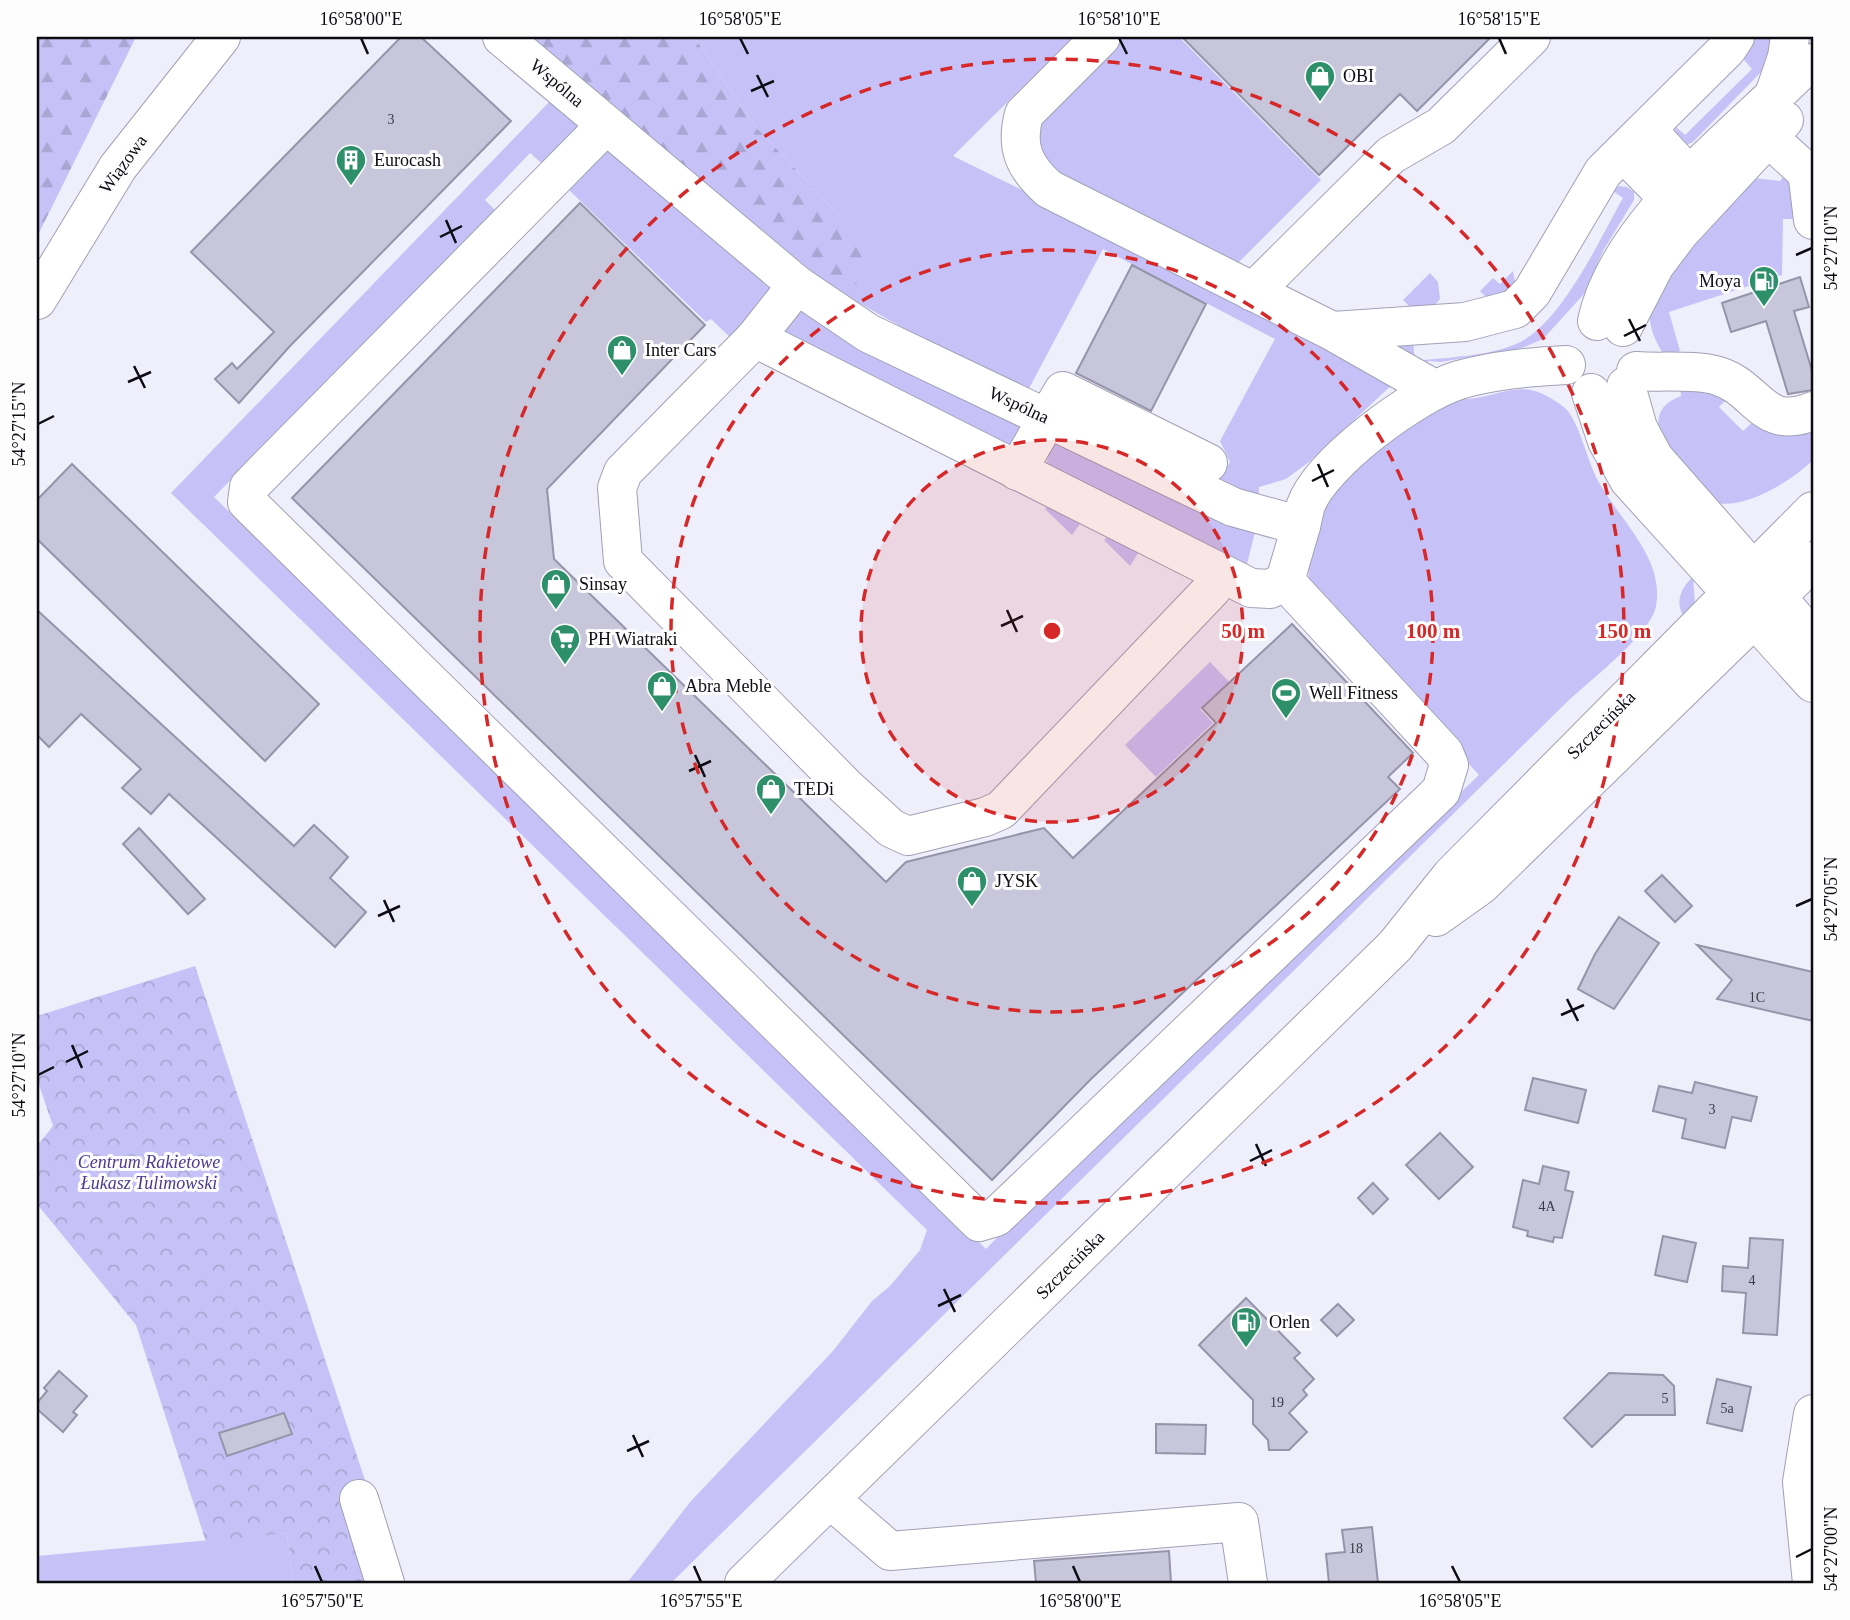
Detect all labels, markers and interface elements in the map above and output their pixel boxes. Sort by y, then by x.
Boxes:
text: 16°58'00"E [320,9,402,29]
text: 16°58'05"E [699,9,781,29]
text: 16°58'10"E [1078,9,1160,29]
text: 16°58'15"E [1458,9,1540,29]
street label: Wspólna [526,55,588,111]
shop icon: OBI [1303,59,1337,103]
place label: OBI [1343,66,1374,86]
house number: 3 [388,112,395,127]
street label: Wiązowa [95,131,151,197]
building icon: Eurocash [334,143,368,187]
place label: Eurocash [374,150,441,170]
text: 54°27'10"N [1821,206,1841,290]
fuel station icon: Moya [1747,264,1781,308]
place label: Moya [1699,271,1741,291]
shop icon: Inter Cars [605,333,639,377]
place label: Inter Cars [645,340,716,360]
text: 54°27'15"N [9,382,29,466]
street label: Wspólna [986,382,1052,428]
shop icon: Sinsay [539,567,573,611]
place label: Sinsay [579,574,627,594]
centre of rings [1040,619,1064,643]
text: 50 m [1221,619,1265,643]
text: 100 m [1406,619,1461,643]
text: 150 m [1597,619,1652,643]
supermarket icon: PH Wiatraki [548,622,582,666]
place label: PH Wiatraki [588,629,677,649]
shop icon: Abra Meble [645,669,679,713]
place label: Abra Meble [685,676,771,696]
sports icon: Well Fitness [1269,676,1303,720]
place label: Well Fitness [1309,683,1398,703]
street label: Szczecińska [1563,687,1639,763]
shop icon: TEDi [754,772,788,816]
place label: TEDi [794,779,834,799]
text: 54°27'05"N [1821,857,1841,941]
shop icon: JYSK [955,864,989,908]
place label: JYSK [995,871,1038,891]
house number: 1C [1749,990,1765,1005]
text: 54°27'10"N [9,1033,29,1117]
house number: 3 [1709,1102,1716,1117]
park label: Centrum Rakietowe Łukasz Tulimowski [78,1152,220,1193]
house number: 4A [1538,1199,1556,1214]
street label: Szczecińska [1032,1227,1108,1303]
house number: 4 [1749,1273,1756,1288]
fuel station icon: Orlen [1229,1305,1263,1349]
place label: Orlen [1269,1312,1310,1332]
house number: 5 [1662,1391,1669,1406]
house number: 19 [1270,1395,1284,1410]
house number: 5a [1720,1401,1734,1416]
text: 54°27'00"N [1821,1507,1841,1591]
house number: 18 [1349,1541,1363,1556]
text: 16°57'50"E [281,1591,363,1611]
text: 16°57'55"E [660,1591,742,1611]
text: 16°58'00"E [1039,1591,1121,1611]
text: 16°58'05"E [1419,1591,1501,1611]

